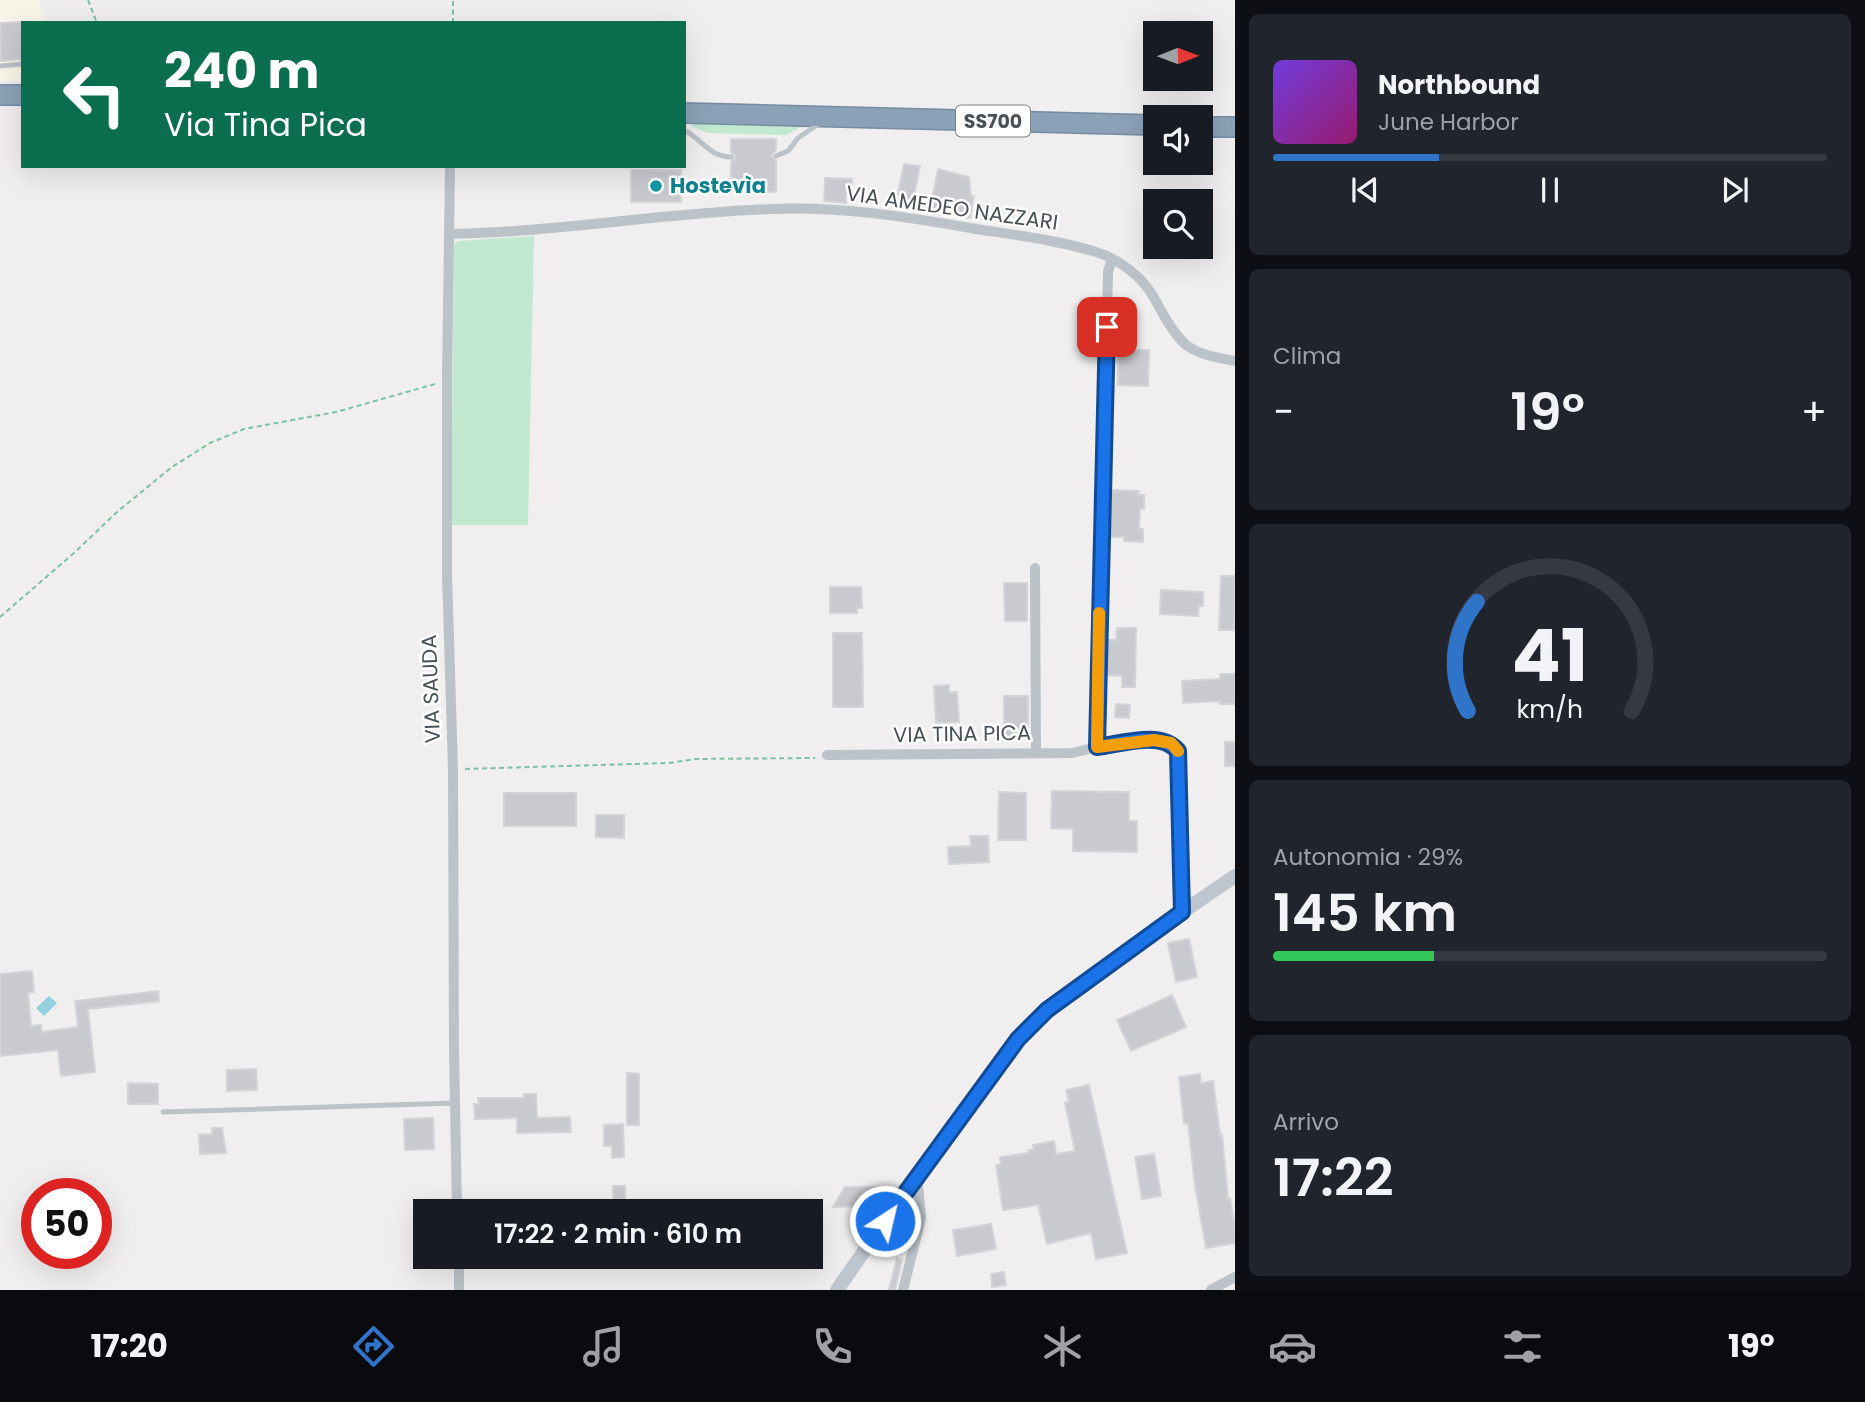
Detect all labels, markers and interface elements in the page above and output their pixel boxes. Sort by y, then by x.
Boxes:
north arrow [1143,21,1213,91]
map controls [1143,21,1213,259]
text: 240 m [164,37,319,105]
icon: left [49,49,140,140]
text: Northbound [1378,67,1540,103]
text: Via Tina Pica [164,102,367,147]
road number: SS700 [956,105,1030,136]
button: sound [1143,105,1213,175]
text: June Harbor [1378,106,1519,138]
place label: Hostevìa [670,171,766,200]
icon: previous [1346,171,1384,209]
icon: pause [1531,171,1569,209]
icon: next [1716,171,1754,209]
marker: Hostevìa [648,178,664,194]
street label: VIA AMEDEO NAZZARI [844,178,1060,237]
button: search [1143,189,1213,259]
pin [1077,297,1137,357]
icon: arrive [1088,308,1126,346]
text: Clima [1273,340,1341,372]
text: 19° [1510,375,1585,448]
text: − [1273,385,1294,438]
text: + [1801,385,1827,438]
text: 41 [1512,605,1588,706]
street label: VIA SAUDA [414,634,447,744]
text: km/h [1517,692,1583,727]
street label: VIA TINA PICA [893,718,1031,749]
text: Autonomia · 29% [1273,841,1463,873]
text: 145 km [1273,876,1457,949]
text: Arrivo [1273,1106,1339,1138]
text: 17:22 [1273,1141,1394,1214]
speed limit sign: 50 [21,1178,112,1269]
position arrow [848,1184,922,1258]
text: 17:22 · 2 min · 610 m [494,1216,742,1252]
icon: directions [349,1322,398,1371]
icon: music [579,1322,628,1371]
icon: phone [808,1322,857,1371]
icon: climate [1038,1322,1087,1371]
icon: car [1268,1322,1317,1371]
icon: filters [1498,1322,1547,1371]
text: 17:20 [90,1323,168,1368]
text: 19° [1728,1323,1774,1368]

